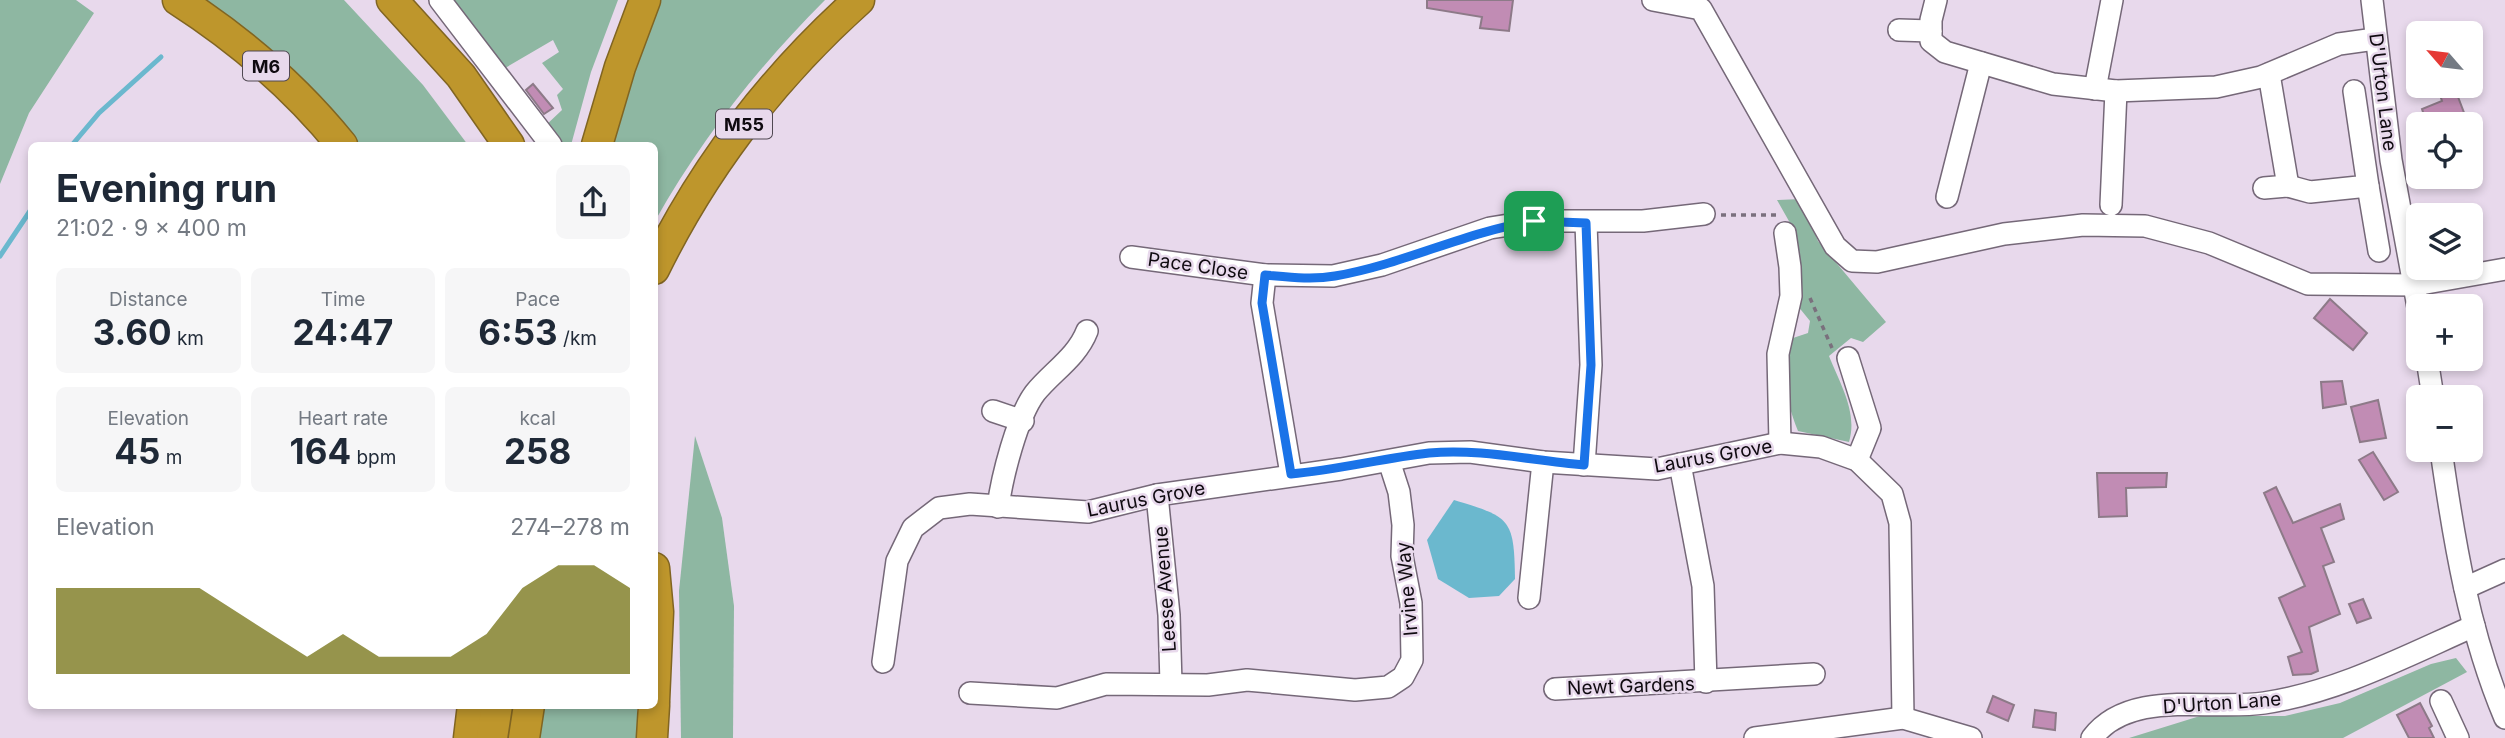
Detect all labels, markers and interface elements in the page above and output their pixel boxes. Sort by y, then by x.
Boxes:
north arrow [2406,21,2483,98]
map controls [2406,21,2483,462]
street label: D'Urton Lane [2364,32,2402,152]
road number: M6 [243,52,289,80]
road number: M55 [716,110,772,139]
button: locate [2406,112,2483,189]
text: Evening run [56,165,277,211]
button: share [556,165,630,239]
pin [1504,191,1564,251]
icon: arrive [1515,202,1553,240]
button: layers [2406,203,2483,280]
text: 21:02 · 9 × 400 m [56,214,247,242]
street label: Pace Close [1146,248,1250,284]
text: Distance [109,288,188,311]
text: Time [321,288,365,311]
text: Pace [515,288,560,311]
button: + [2406,294,2483,371]
text: 3.60 [93,311,172,353]
text: 24:47 [293,311,393,353]
text: 6:53 [478,311,558,353]
text: km [172,327,204,350]
text: /km [558,327,597,350]
button: − [2406,385,2483,462]
text: Elevation [108,407,189,430]
text: Heart rate [298,407,388,430]
text: kcal [520,407,556,430]
text: 45 [114,430,160,472]
text: 164 [290,430,351,472]
text: 258 [504,430,571,472]
street label: Laurus Grove [1652,434,1774,478]
text: m [160,446,182,469]
text: bpm [351,446,396,469]
street label: Laurus Grove [1085,476,1207,522]
text: Elevation [56,513,155,541]
text: 274–278 m [510,513,630,541]
street label: Leese Avenue [1149,525,1181,653]
street label: Irvine Way [1391,541,1423,637]
street label: Newt Gardens [1567,672,1695,700]
street label: D'Urton Lane [2162,687,2282,719]

